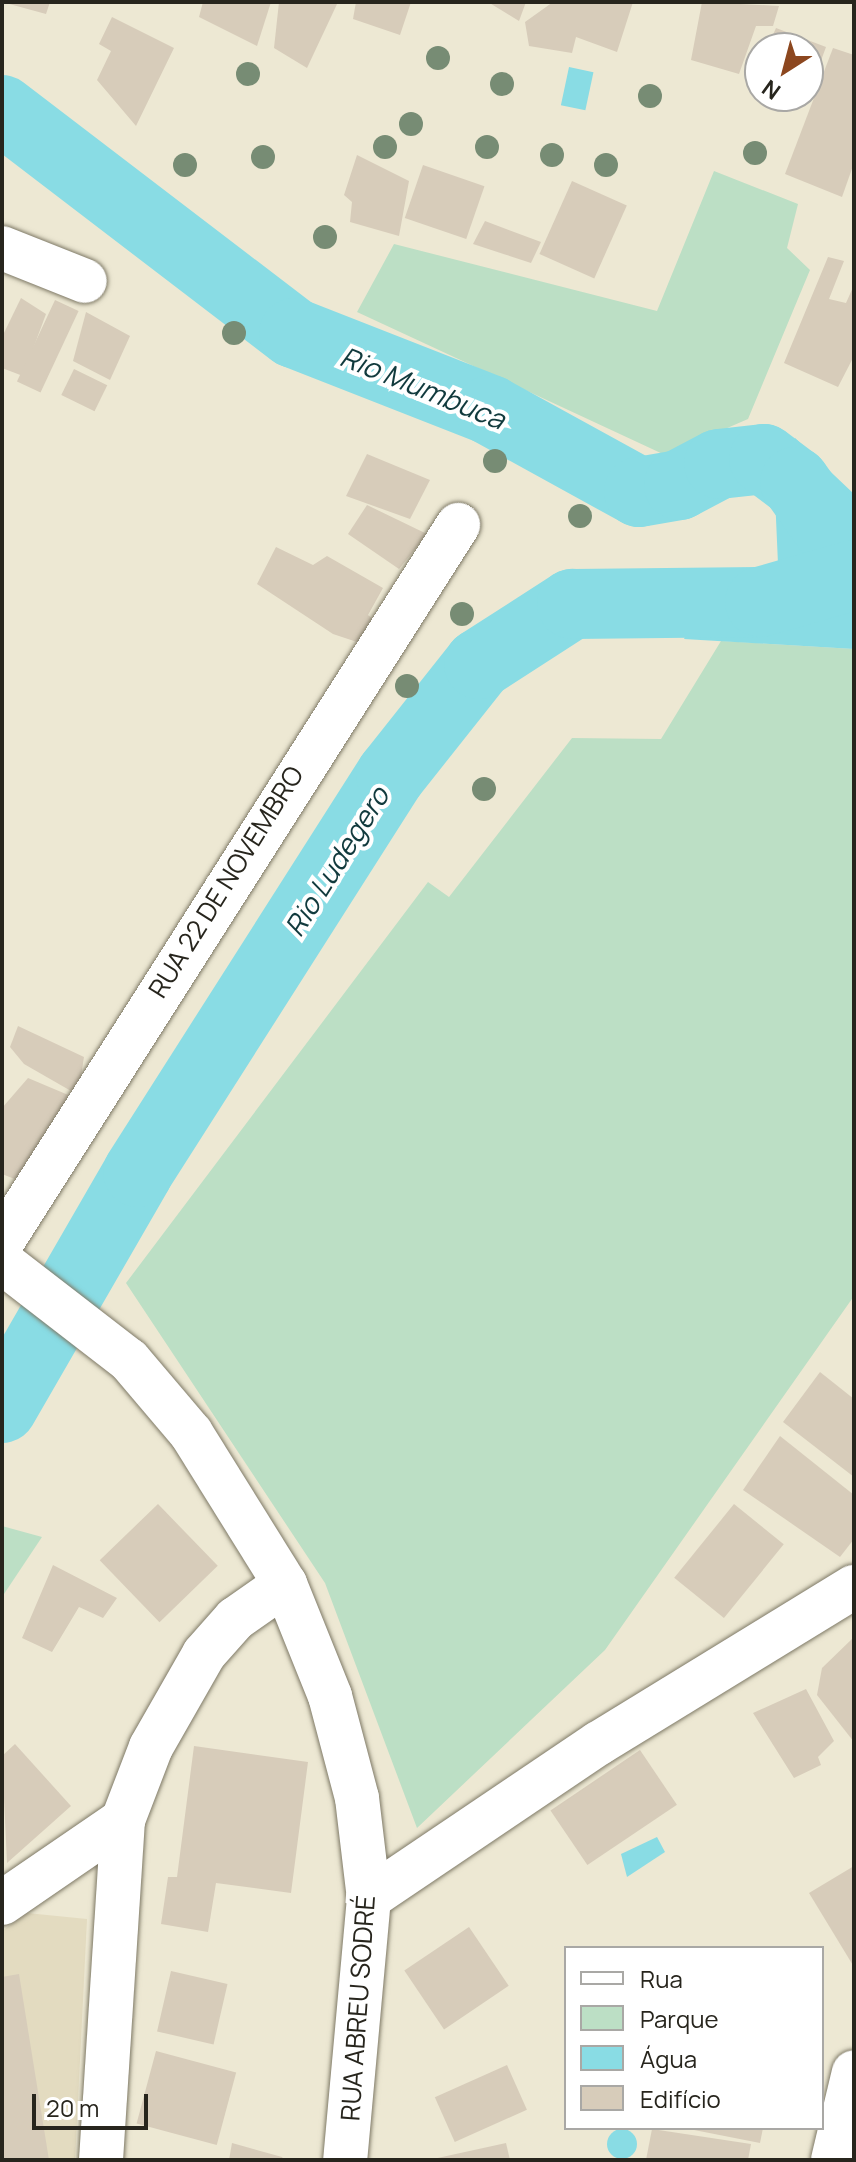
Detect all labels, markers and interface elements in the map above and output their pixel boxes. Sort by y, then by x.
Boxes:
north arrow [744,32,824,112]
text: N [756,73,786,107]
water label: Rio Mumbuca [336,339,510,435]
street label: RUA 22 DE NOVEMBRO [142,760,310,1004]
water label: Rio Ludegero [277,780,395,942]
street label: RUA ABREU SODRÉ [335,1894,381,2122]
legend [564,1946,824,2130]
text: Rua [640,1962,683,1995]
text: Parque [640,2002,718,2035]
text: Água [640,2042,697,2075]
scale bar [36,2078,152,2128]
text: Edifício [640,2082,721,2115]
text: 20 m [46,2091,99,2124]

